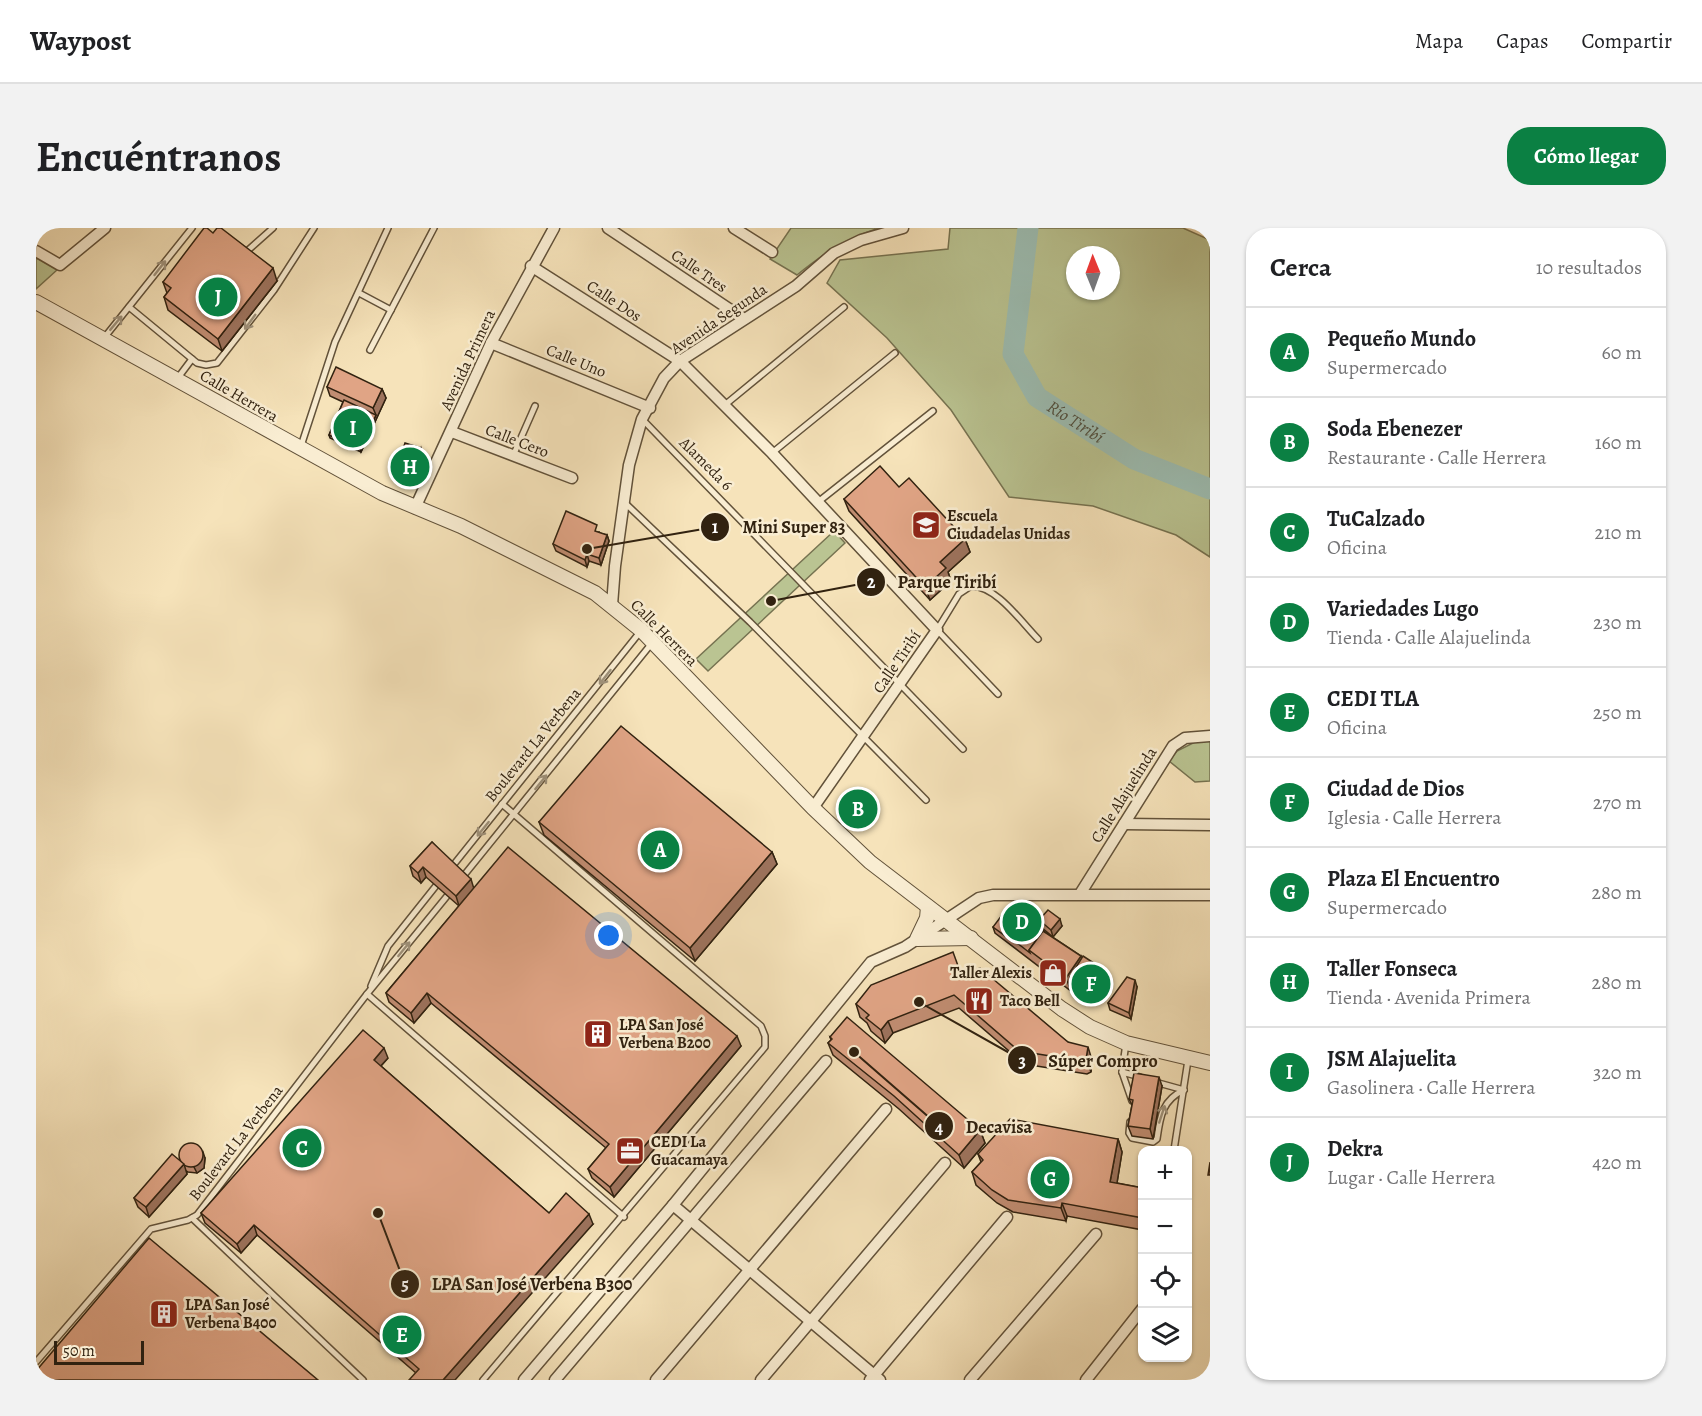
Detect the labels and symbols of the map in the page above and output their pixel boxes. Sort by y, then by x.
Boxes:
street label: Calle Tres [667,244,731,298]
north arrow [1066,246,1120,300]
one-way arrow [154,260,167,276]
pin: J [198,274,237,320]
street label: Calle Dos [582,275,646,327]
street label: Avenida Segunda [666,278,772,360]
street label: Avenida Primera [435,306,501,415]
one-way arrow [244,314,257,330]
one-way arrow [109,316,123,331]
street label: Calle Uno [543,339,609,383]
street label: Calle Herrera [196,365,283,428]
water label: Río Tiribí [1043,395,1109,449]
pin: I [334,406,372,450]
street label: Calle Cero [482,419,552,463]
street label: Alameda 6 [674,432,738,496]
pin: H [390,444,430,490]
place label: Escuela Ciudadelas Unidas [947,505,1070,545]
callout: Mini Super 83 [700,509,857,545]
school or university icon: Escuela Ciudadelas Unidas [910,509,942,541]
text: 1 [712,515,719,539]
text: Mini Super 83 [742,515,846,539]
callout: Parque Tiribí [856,564,1009,600]
text: 2 [867,570,876,594]
text: Parque Tiribí [898,570,996,594]
street label: Calle Herrera [625,594,703,672]
street label: Calle Tiribí [868,626,926,698]
one-way arrow [599,668,611,684]
street label: Boulevard La Verbena [480,683,586,807]
street label: Calle Alajuelinda [1086,742,1163,847]
one-way arrow [534,774,547,790]
pin: B [838,786,878,832]
one-way arrow [476,820,489,836]
pin: A [640,828,680,872]
pin: D [1002,900,1042,944]
your location [594,921,623,950]
one-way arrow [397,941,410,957]
shop icon: Taller Alexis [1037,957,1069,989]
place label: Taller Alexis [950,962,1032,984]
pin: F [1072,962,1110,1006]
restaurant icon: Taco Bell [963,985,995,1017]
place label: Taco Bell [1000,990,1060,1012]
place label: LPA San José Verbena B200 [618,1014,711,1054]
building icon: LPA San José Verbena B200 [582,1018,614,1050]
callout: Súper Compro [1007,1042,1170,1078]
text: 3 [1018,1049,1026,1073]
text: Súper Compro [1048,1049,1158,1073]
street label: Boulevard La Verbena [184,1080,288,1205]
one-way arrow [1158,1105,1169,1124]
callout: Decavisa [924,1108,1044,1144]
text: 4 [935,1115,944,1139]
text: Decavisa [966,1115,1033,1139]
pin: C [282,1126,322,1170]
place label: CEDI La Guacamaya [651,1131,728,1171]
office icon: CEDI La Guacamaya [614,1135,646,1167]
pin: G [1030,1156,1070,1202]
callout: LPA San José Verbena B300 [390,1266,645,1302]
text: 5 [401,1272,409,1296]
text: LPA San José Verbena B300 [432,1272,632,1296]
place label: LPA San José Verbena B400 [184,1294,276,1334]
building icon: LPA San José Verbena B400 [148,1298,180,1330]
pin: E [382,1312,422,1358]
scale bar [54,1338,144,1366]

